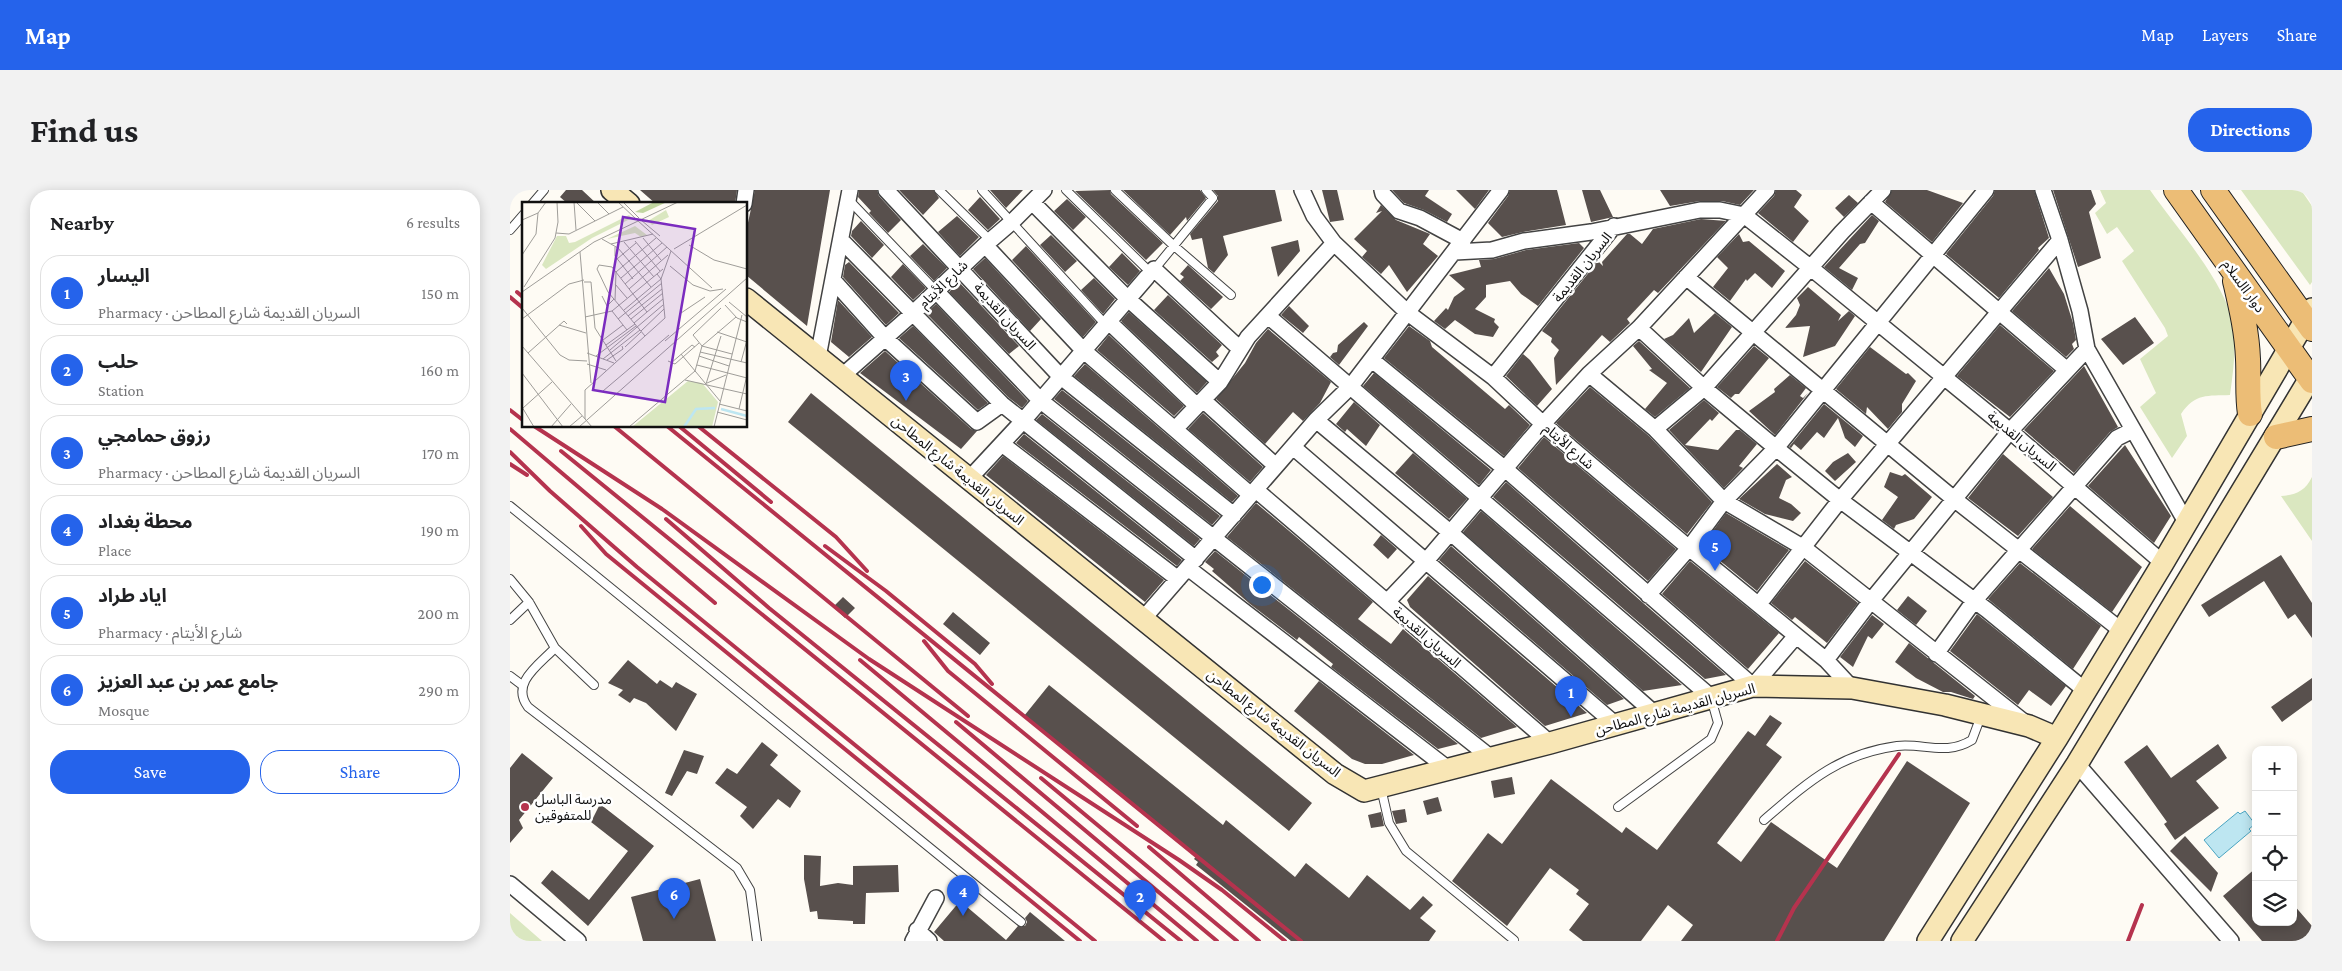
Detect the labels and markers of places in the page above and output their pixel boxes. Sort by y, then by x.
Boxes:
pin: 3 [890,360,922,401]
pin: 5 [1699,530,1731,571]
pin: 1 [1555,676,1587,717]
place label: مدرسة الباسل للمتفوقين [535,791,612,824]
marker: مدرسة الباسل للمتفوقين [519,801,531,813]
pin: 4 [947,875,979,916]
pin: 6 [658,878,690,919]
pin: 2 [1124,880,1156,921]

